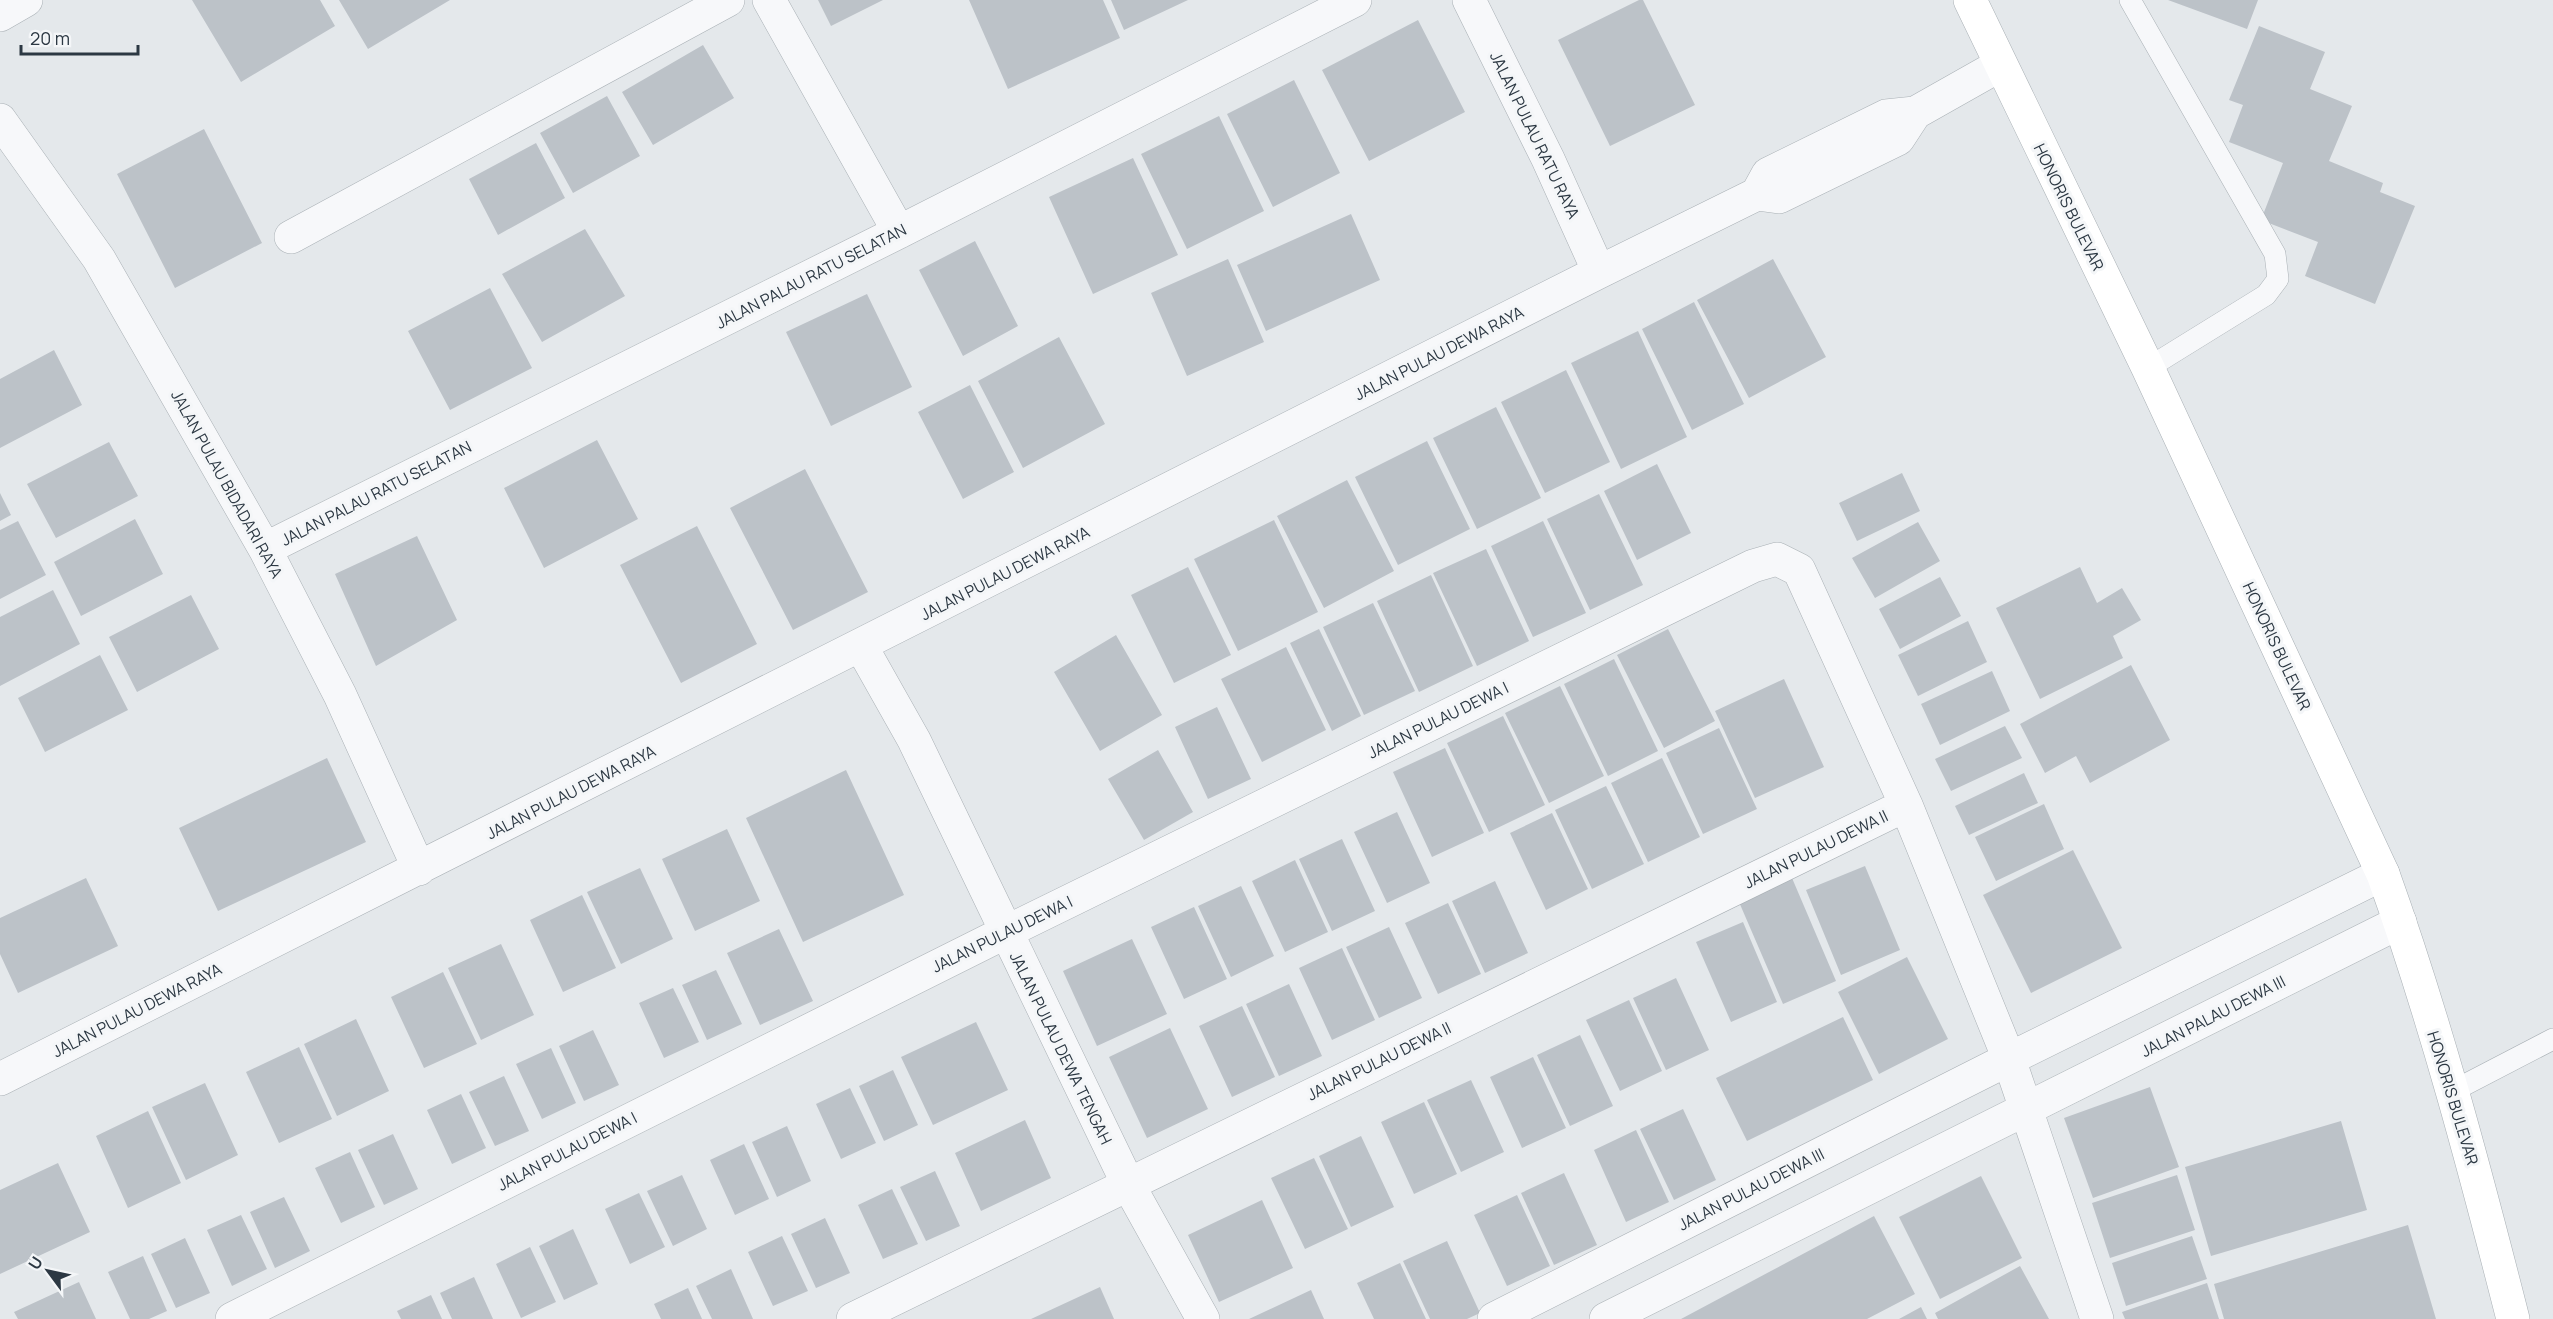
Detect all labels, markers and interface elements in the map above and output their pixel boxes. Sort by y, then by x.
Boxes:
scale bar [21,18,138,56]
text: 20 m [30,26,70,50]
street label: JALAN PULAU RATU RAYA [1485,48,1585,222]
street label: HONORIS BULEVAR [2029,140,2109,274]
street label: JALAN PALAU RATU SELATAN [712,218,910,334]
street label: JALAN PULAU DEWA RAYA [1351,301,1527,405]
street label: JALAN PULAU BIDADARI RAYA [166,386,288,582]
street label: JALAN PALAU RATU SELATAN [277,435,475,551]
street label: JALAN PULAU DEWA RAYA [917,521,1093,625]
street label: HONORIS BULEVAR [2238,578,2316,714]
street label: JALAN PULAU DEWA I [1364,676,1512,764]
street label: JALAN PULAU DEWA RAYA [483,740,659,844]
street label: JALAN PULAU DEWA II [1740,805,1892,893]
street label: JALAN PULAU DEWA I [928,890,1076,978]
street label: JALAN PULAU DEWA TENGAH [1005,948,1117,1148]
street label: JALAN PULAU DEWA RAYA [49,958,225,1062]
street label: JALAN PALAU DEWA III [2137,970,2289,1062]
street label: JALAN PULAU DEWA II [1303,1017,1455,1105]
street label: HONORIS BULEVAR [2422,1028,2484,1168]
street label: JALAN PULAU DEWA I [493,1106,641,1196]
street label: JALAN PULAU DEWA III [1674,1143,1828,1235]
north arrow [18,1241,78,1301]
text: U [23,1252,48,1274]

